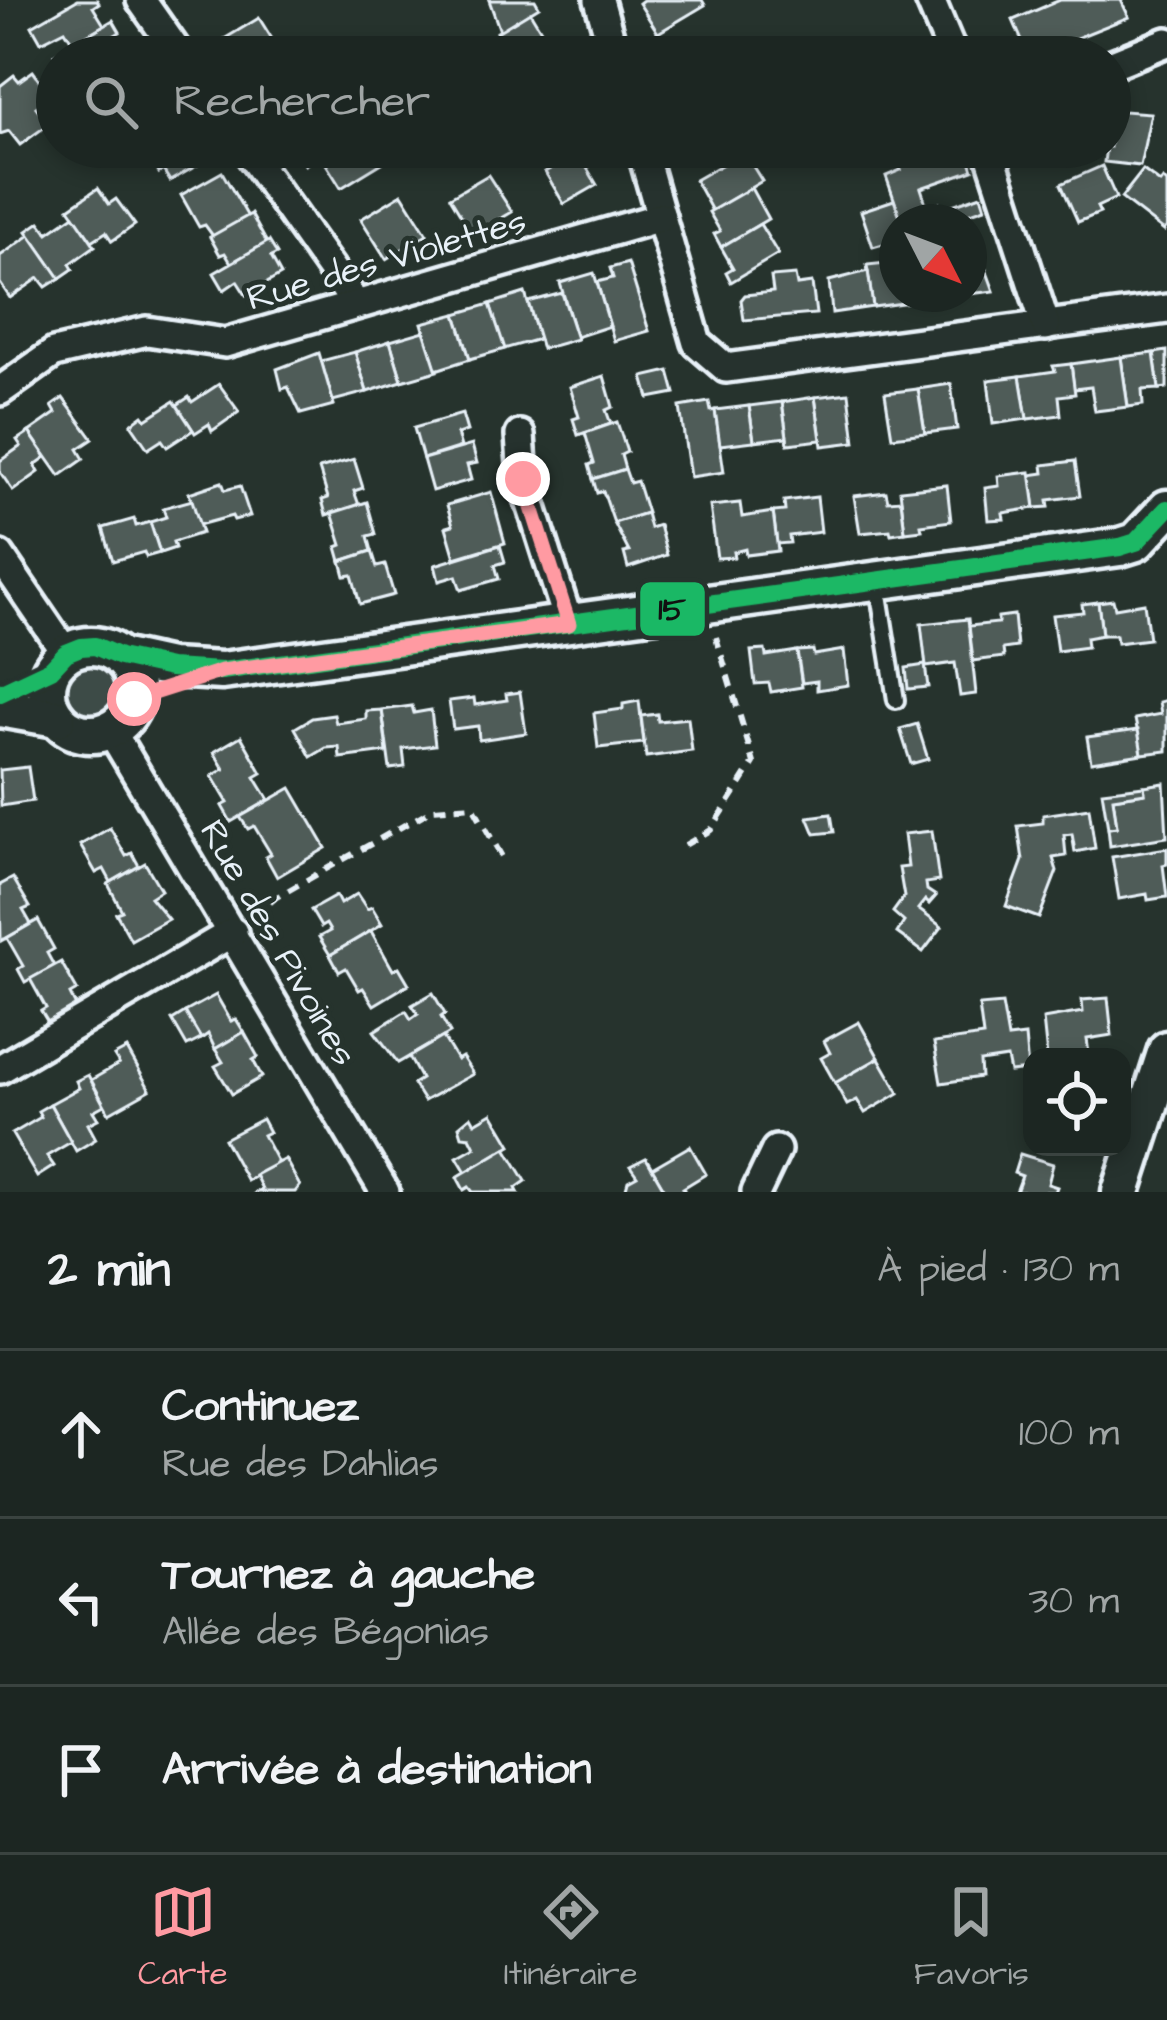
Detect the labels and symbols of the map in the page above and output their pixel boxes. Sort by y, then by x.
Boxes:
street label: Rue des Violettes [241,196,532,325]
north arrow [879,204,987,312]
route end [496,452,550,506]
line badge: 15 [638,580,707,638]
text: 15 [658,587,686,633]
route start [107,672,161,726]
street label: Rue des Pivoines [187,811,369,1076]

